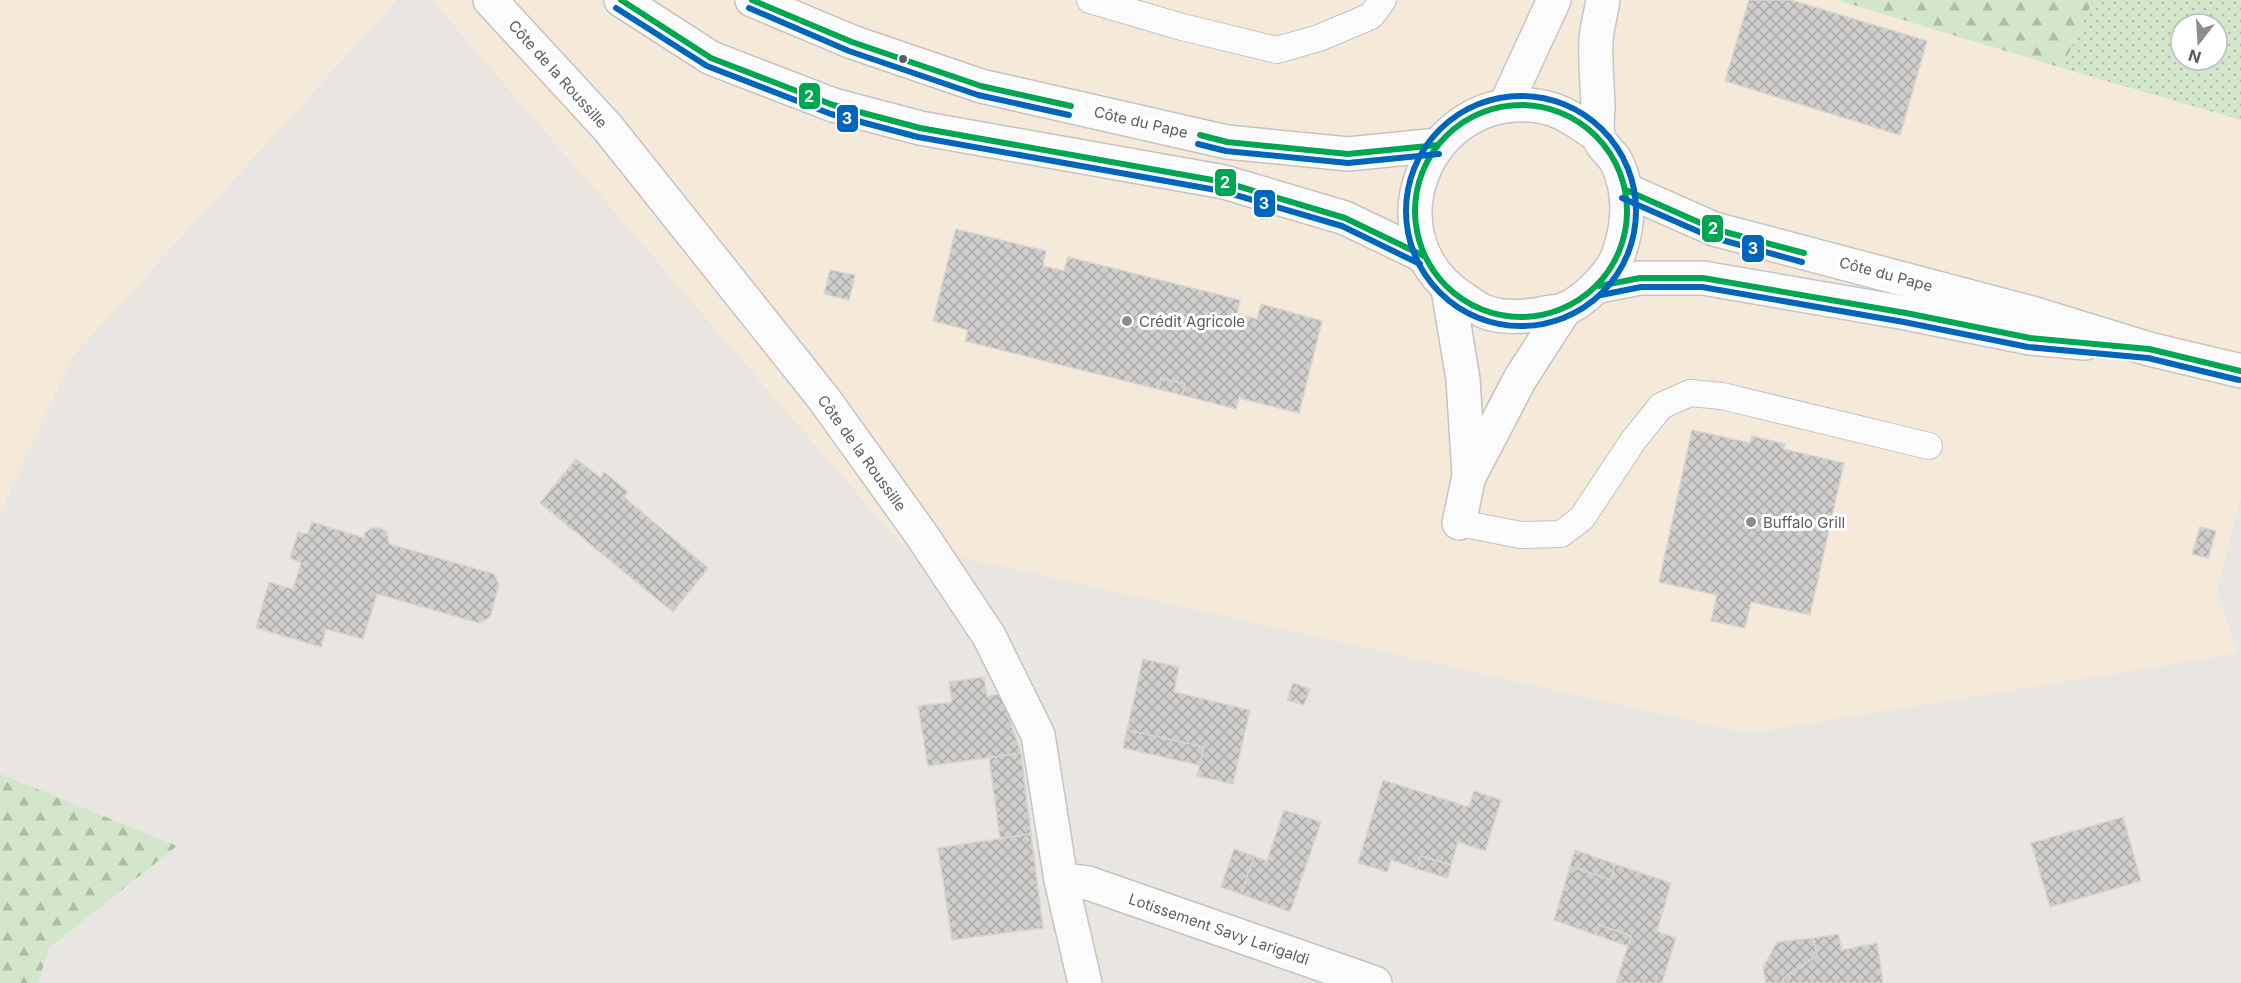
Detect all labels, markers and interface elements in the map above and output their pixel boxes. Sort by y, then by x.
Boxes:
north arrow [2169,12,2229,72]
street label: Côte de la Roussille [504,16,612,132]
text: N [2186,45,2203,68]
unlabelled marker [897,53,909,65]
line badge: 2 [798,82,821,110]
text: 2 [804,86,814,106]
street label: Côte du Pape [1092,102,1190,142]
line badge: 3 [836,104,859,133]
text: 3 [842,108,852,128]
line badge: 2 [1214,168,1237,197]
text: 2 [1220,172,1230,192]
line badge: 3 [1253,189,1276,218]
text: 3 [1259,193,1269,213]
line badge: 2 [1701,214,1724,243]
text: 2 [1708,218,1718,238]
line badge: 3 [1741,234,1765,263]
text: 3 [1748,238,1758,258]
street label: Côte du Pape [1837,252,1935,296]
place label: Crédit Agricole [1139,312,1245,331]
marker: Crédit Agricole [1120,314,1134,328]
street label: Côte de la Roussille [814,391,910,515]
place label: Buffalo Grill [1763,513,1845,532]
marker: Buffalo Grill [1744,515,1758,529]
street label: Lotissement Savy Larigaldi [1126,889,1312,969]

